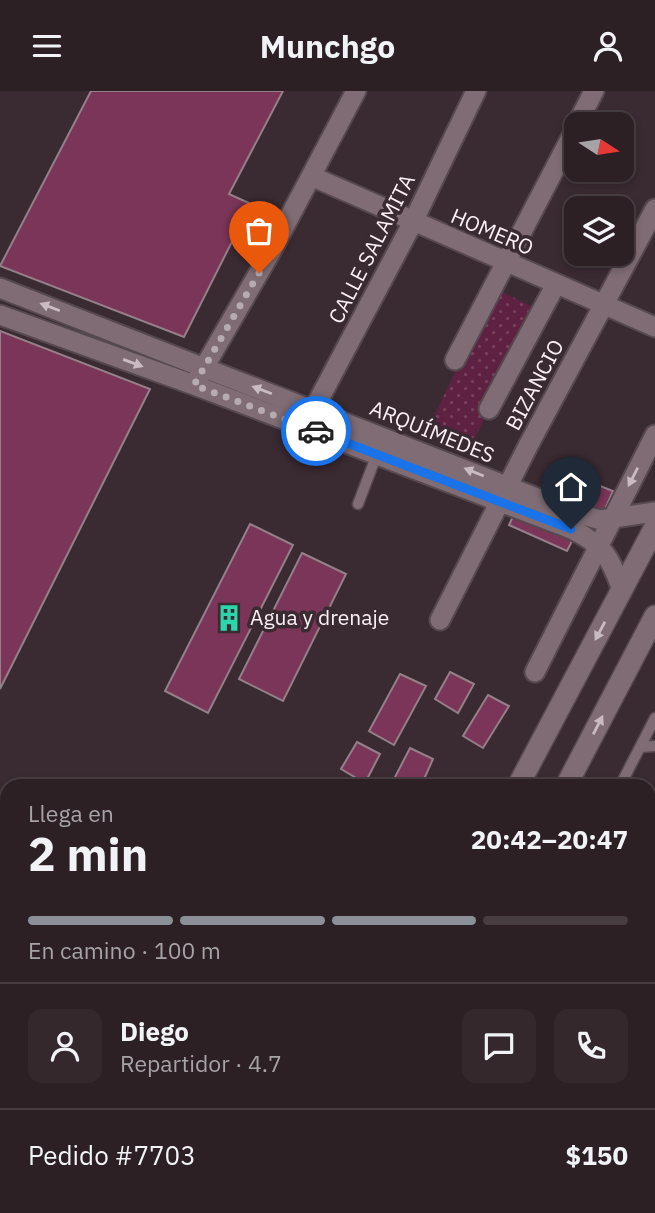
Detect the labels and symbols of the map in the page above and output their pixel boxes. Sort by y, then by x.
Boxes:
north arrow [564,112,634,182]
street label: CALLE SALAMITA [321,169,421,328]
pin [229,201,289,273]
street label: HOMERO [447,201,538,261]
one-way arrow [39,302,60,313]
street label: BIZANCIO [499,334,570,435]
one-way arrow [123,358,144,369]
one-way arrow [251,384,272,395]
street label: ARQUÍMEDES [366,393,499,469]
courier [281,396,351,466]
pin [541,457,601,529]
one-way arrow [463,467,484,478]
one-way arrow [627,467,638,487]
building icon: Agua y drenaje [214,603,244,633]
place label: Agua y drenaje [250,603,389,631]
one-way arrow [595,621,606,641]
one-way arrow [592,715,604,735]

